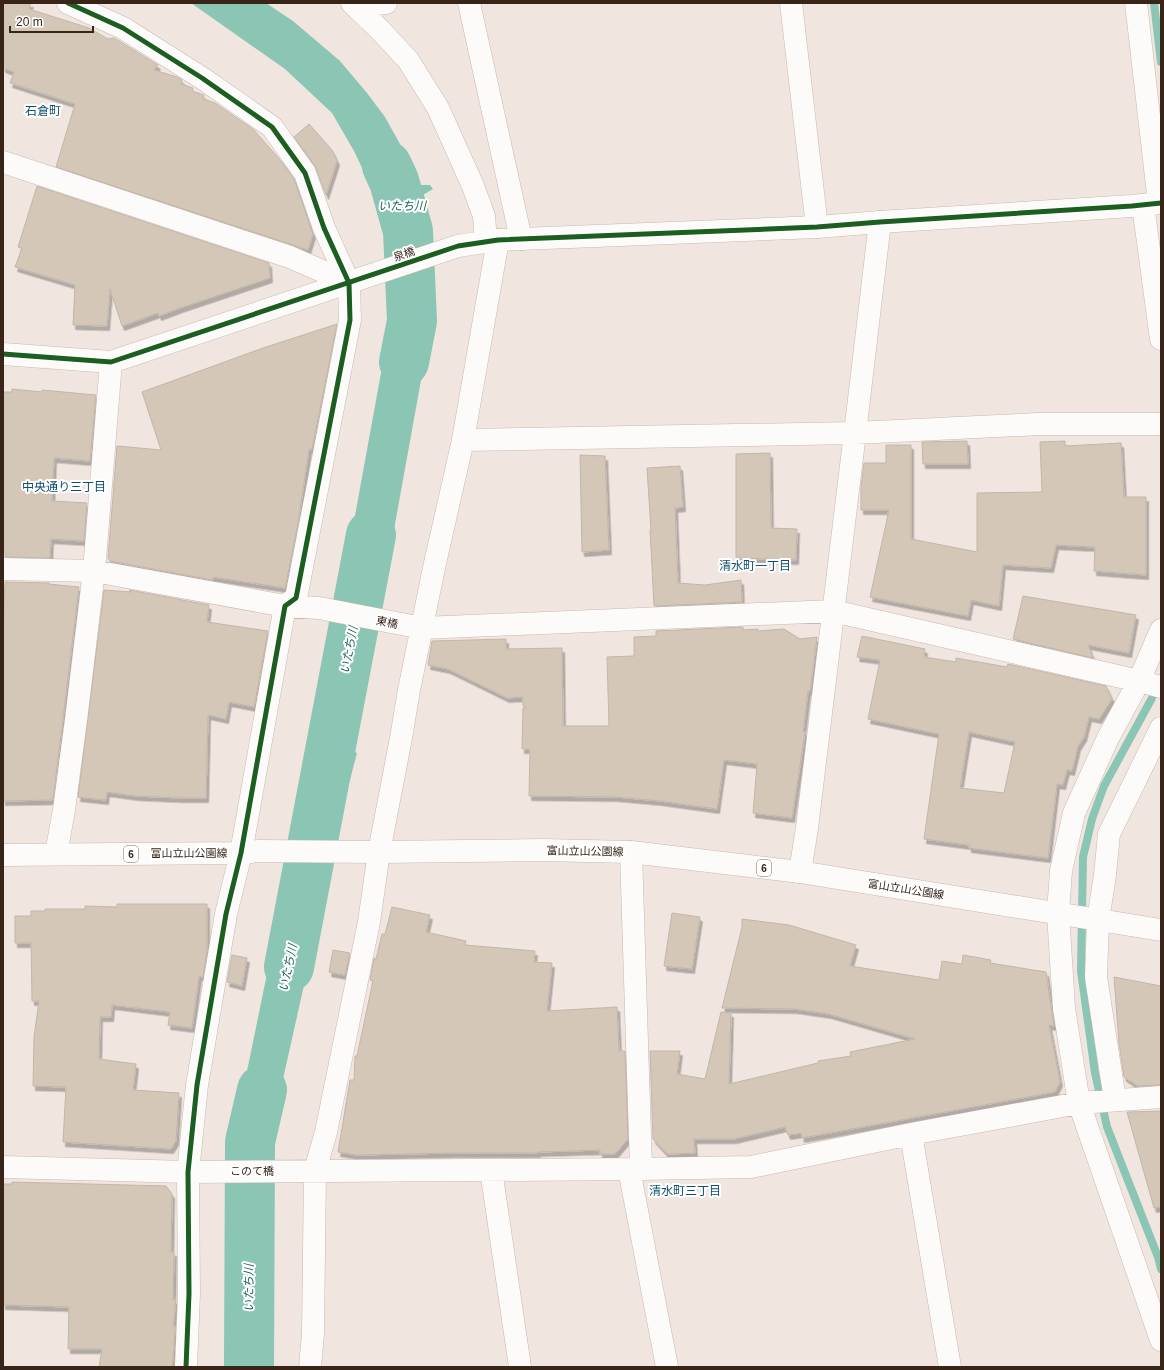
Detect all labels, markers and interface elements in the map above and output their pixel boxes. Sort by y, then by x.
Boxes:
scale bar [10,8,93,34]
text: 20 m [16,15,43,29]
district label: 石倉町 [25,104,61,118]
water label: いたち川 [378,199,428,213]
street label: 泉橋 [392,245,416,263]
district label: 中央通り三丁目 [22,480,106,494]
district label: 清水町一丁目 [719,559,791,573]
street label: 東橋 [375,614,399,630]
water label: いたち川 [338,623,361,675]
street label: 富山立山公園線 [546,844,624,858]
road number: 6 [124,846,138,862]
street label: 富山立山公園線 [151,847,228,859]
road number: 6 [757,860,771,876]
street label: 富山立山公園線 [867,877,945,901]
water label: いたち川 [276,941,300,993]
street label: このて橋 [230,1165,274,1177]
district label: 清水町三丁目 [649,1184,721,1198]
water label: いたち川 [242,1262,256,1312]

